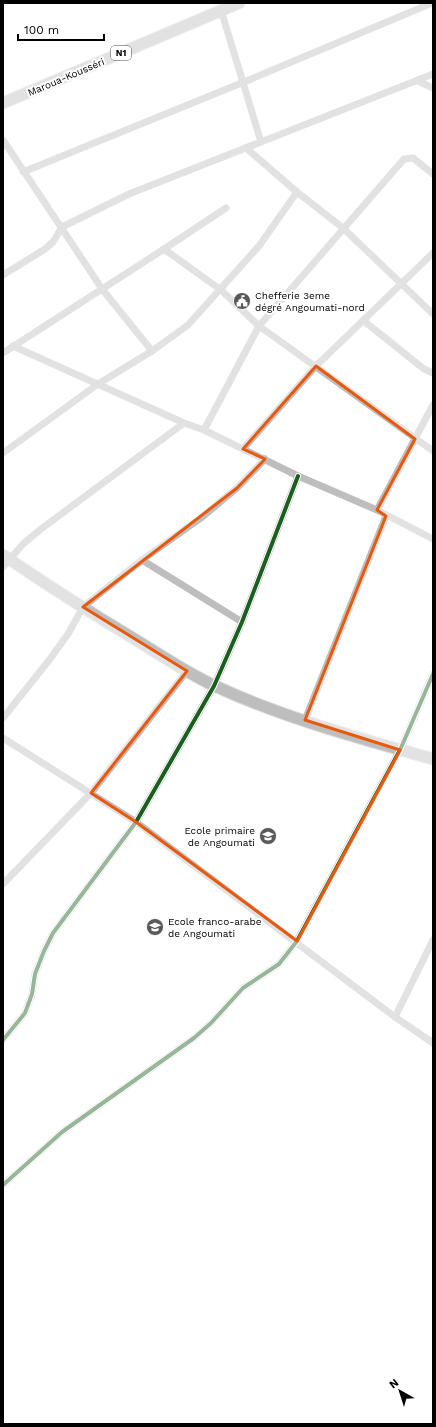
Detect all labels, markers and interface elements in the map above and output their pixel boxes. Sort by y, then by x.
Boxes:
scale bar [18,16,104,42]
text: 100 m [24,23,59,37]
road number: N1 [111,46,131,60]
street label: Maroua-Kousséri [26,56,106,98]
place label: Chefferie 3eme dégré Angoumati-nord [255,290,365,313]
public building icon: Chefferie 3eme dégré Angoumati-nord [232,291,252,311]
place label: Ecole primaire de Angoumati [184,825,255,848]
school or university icon: Ecole primaire de Angoumati [258,826,278,846]
place label: Ecole franco-arabe de Angoumati [168,916,262,939]
school or university icon: Ecole franco-arabe de Angoumati [145,917,165,937]
north arrow [380,1371,420,1411]
text: N [387,1376,401,1391]

